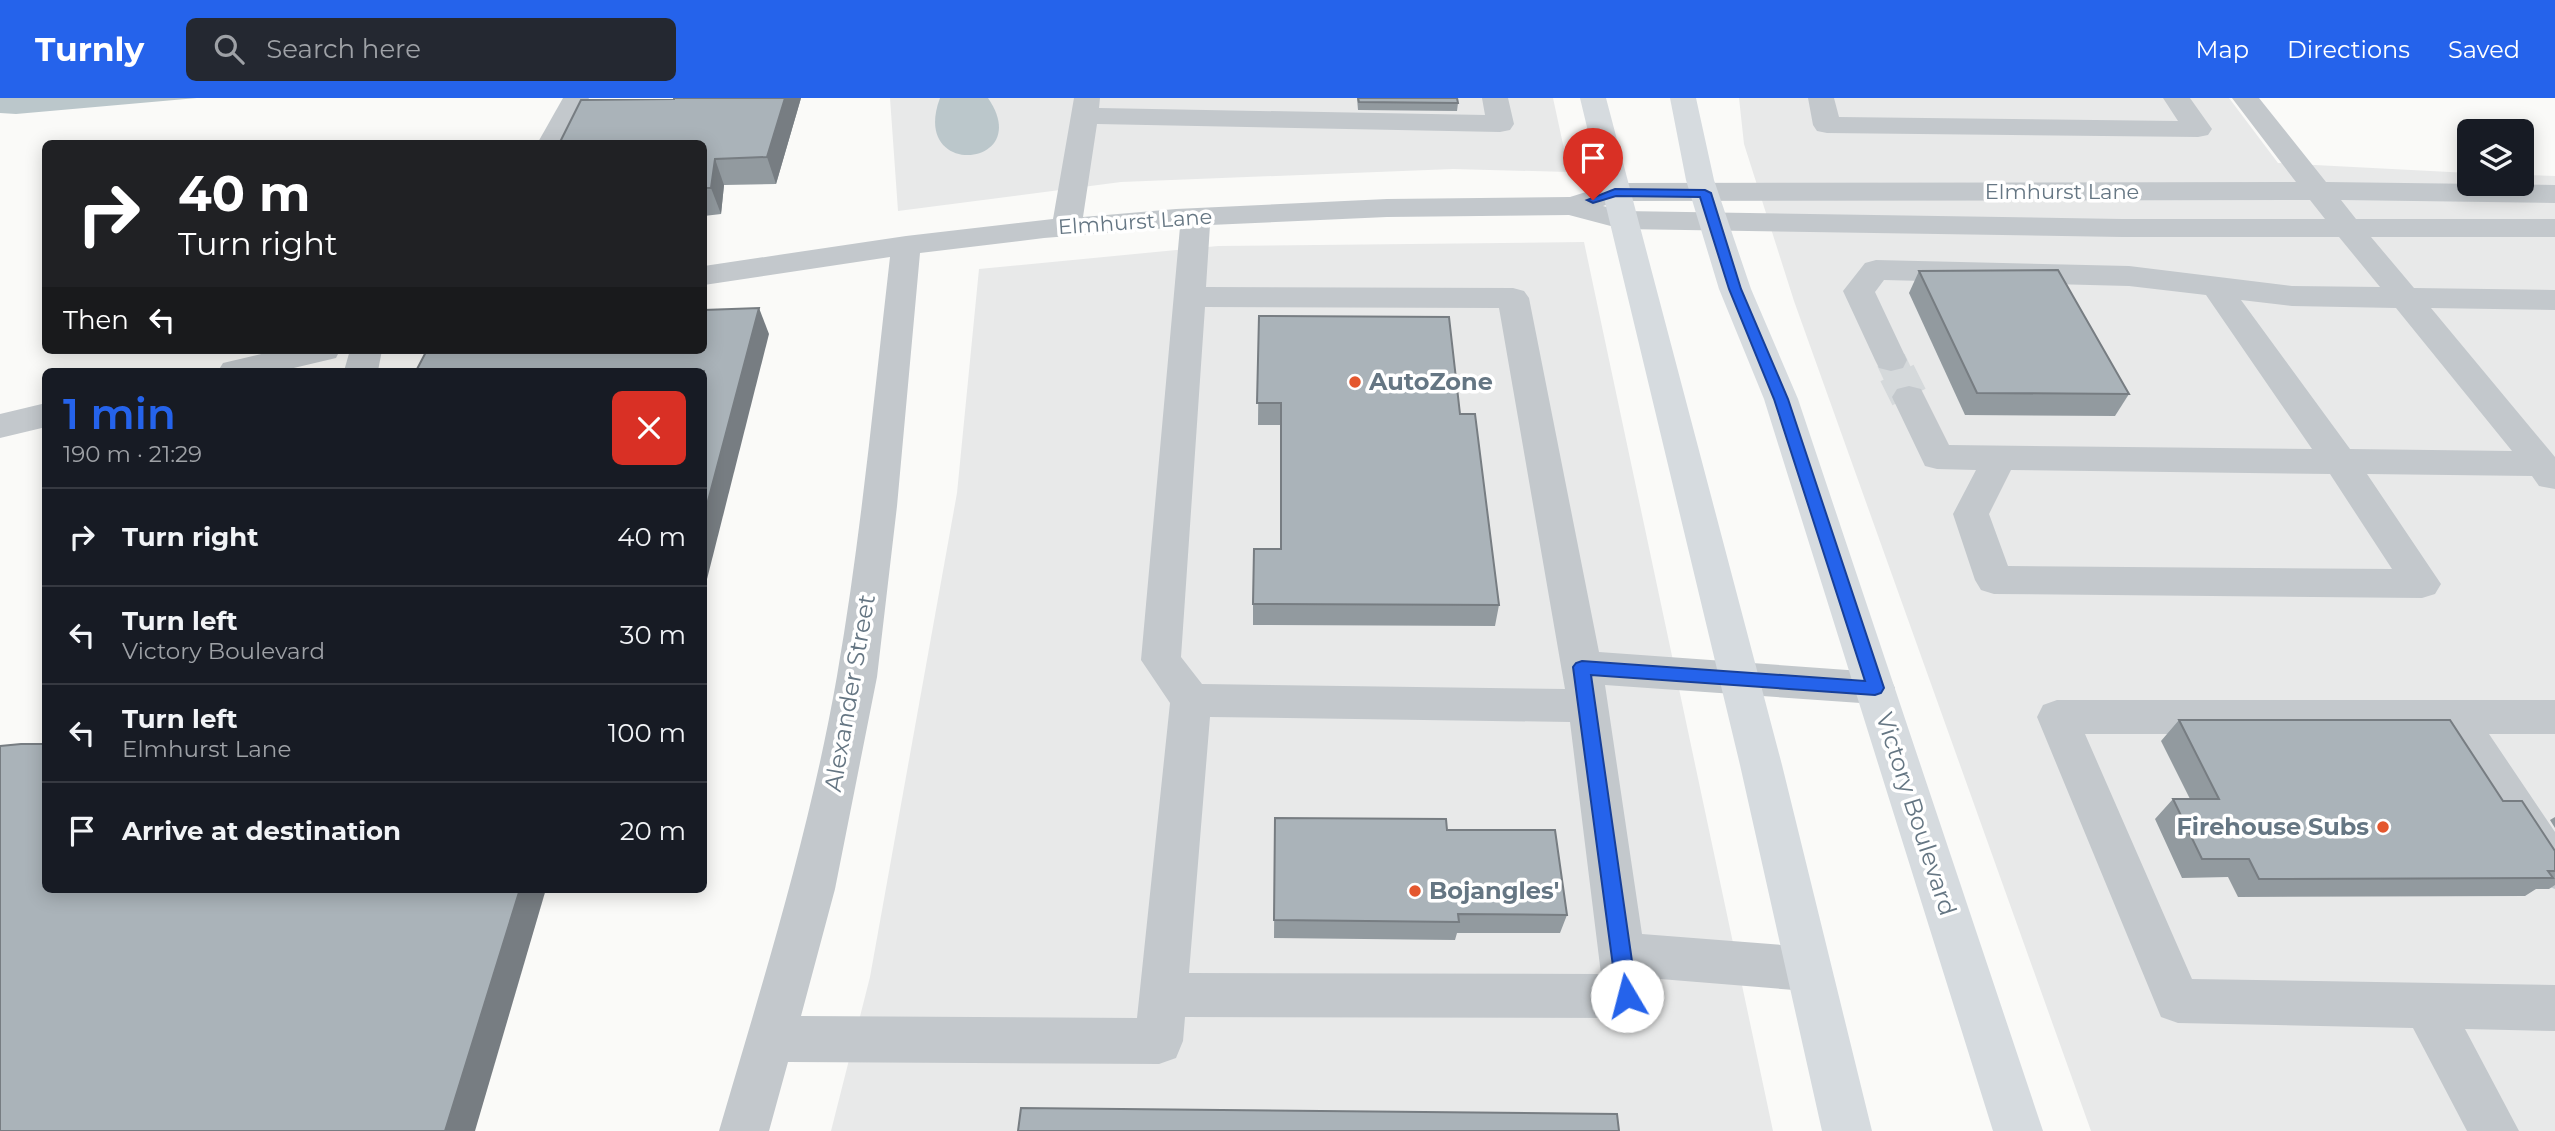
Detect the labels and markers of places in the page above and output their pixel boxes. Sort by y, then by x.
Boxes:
pin [1563,128,1623,200]
place label: AutoZone [1368,367,1493,396]
marker: AutoZone [1347,374,1363,390]
place label: Firehouse Subs [2176,812,2369,841]
marker: Firehouse Subs [2375,819,2391,835]
place label: Bojangles' [1429,876,1559,905]
marker: Bojangles' [1407,883,1423,899]

